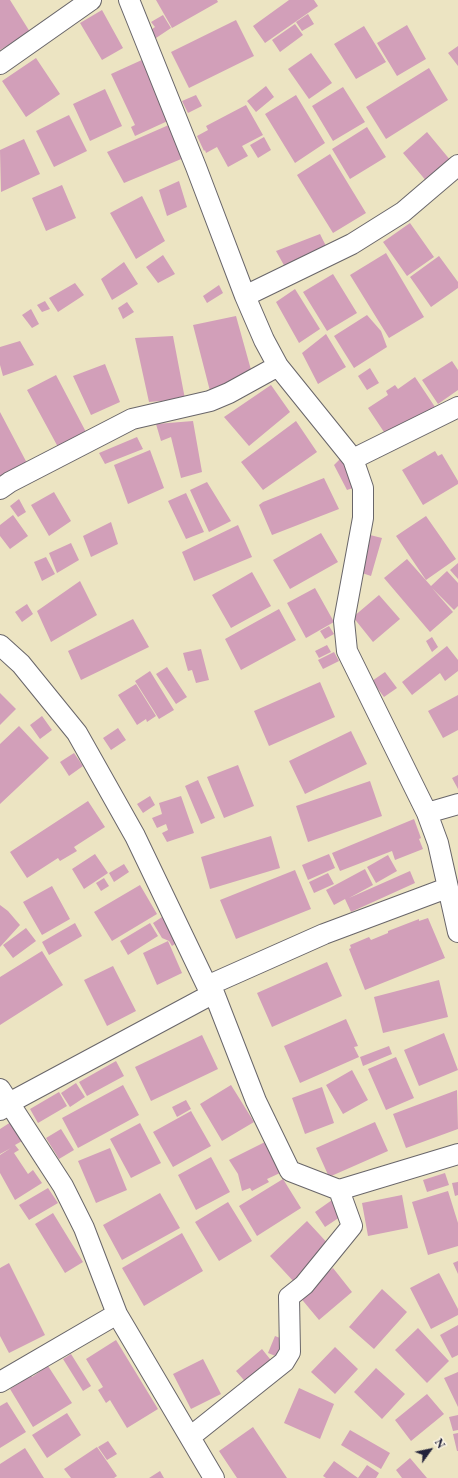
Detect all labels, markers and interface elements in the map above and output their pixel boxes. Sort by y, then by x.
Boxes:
north arrow [410,1430,450,1470]
text: N [432,1436,448,1451]

